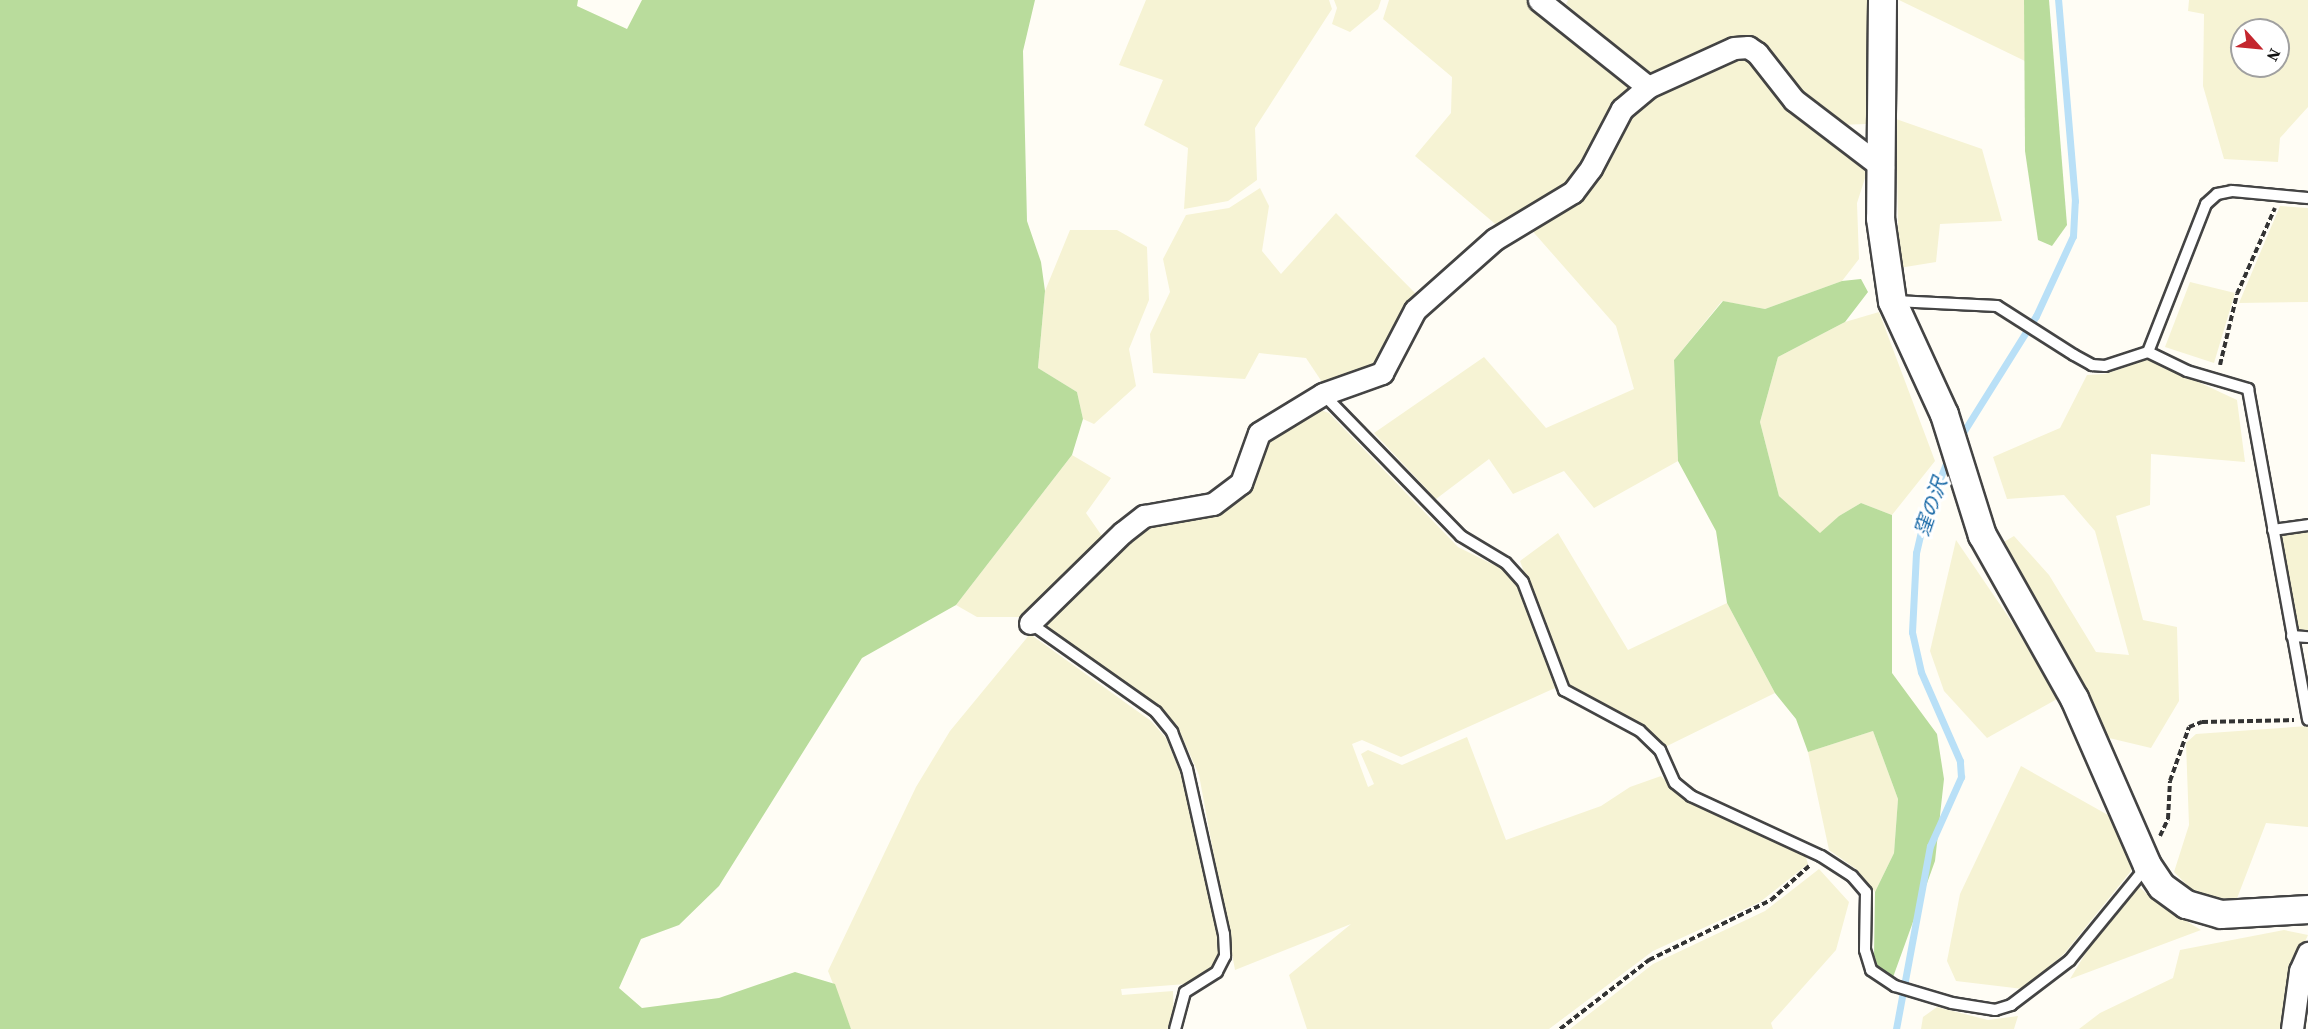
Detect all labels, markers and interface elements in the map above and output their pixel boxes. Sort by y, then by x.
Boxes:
north arrow [2230,18,2290,78]
text: N [2262,45,2287,65]
water label: 窪の沢 [1910,475,1952,539]

